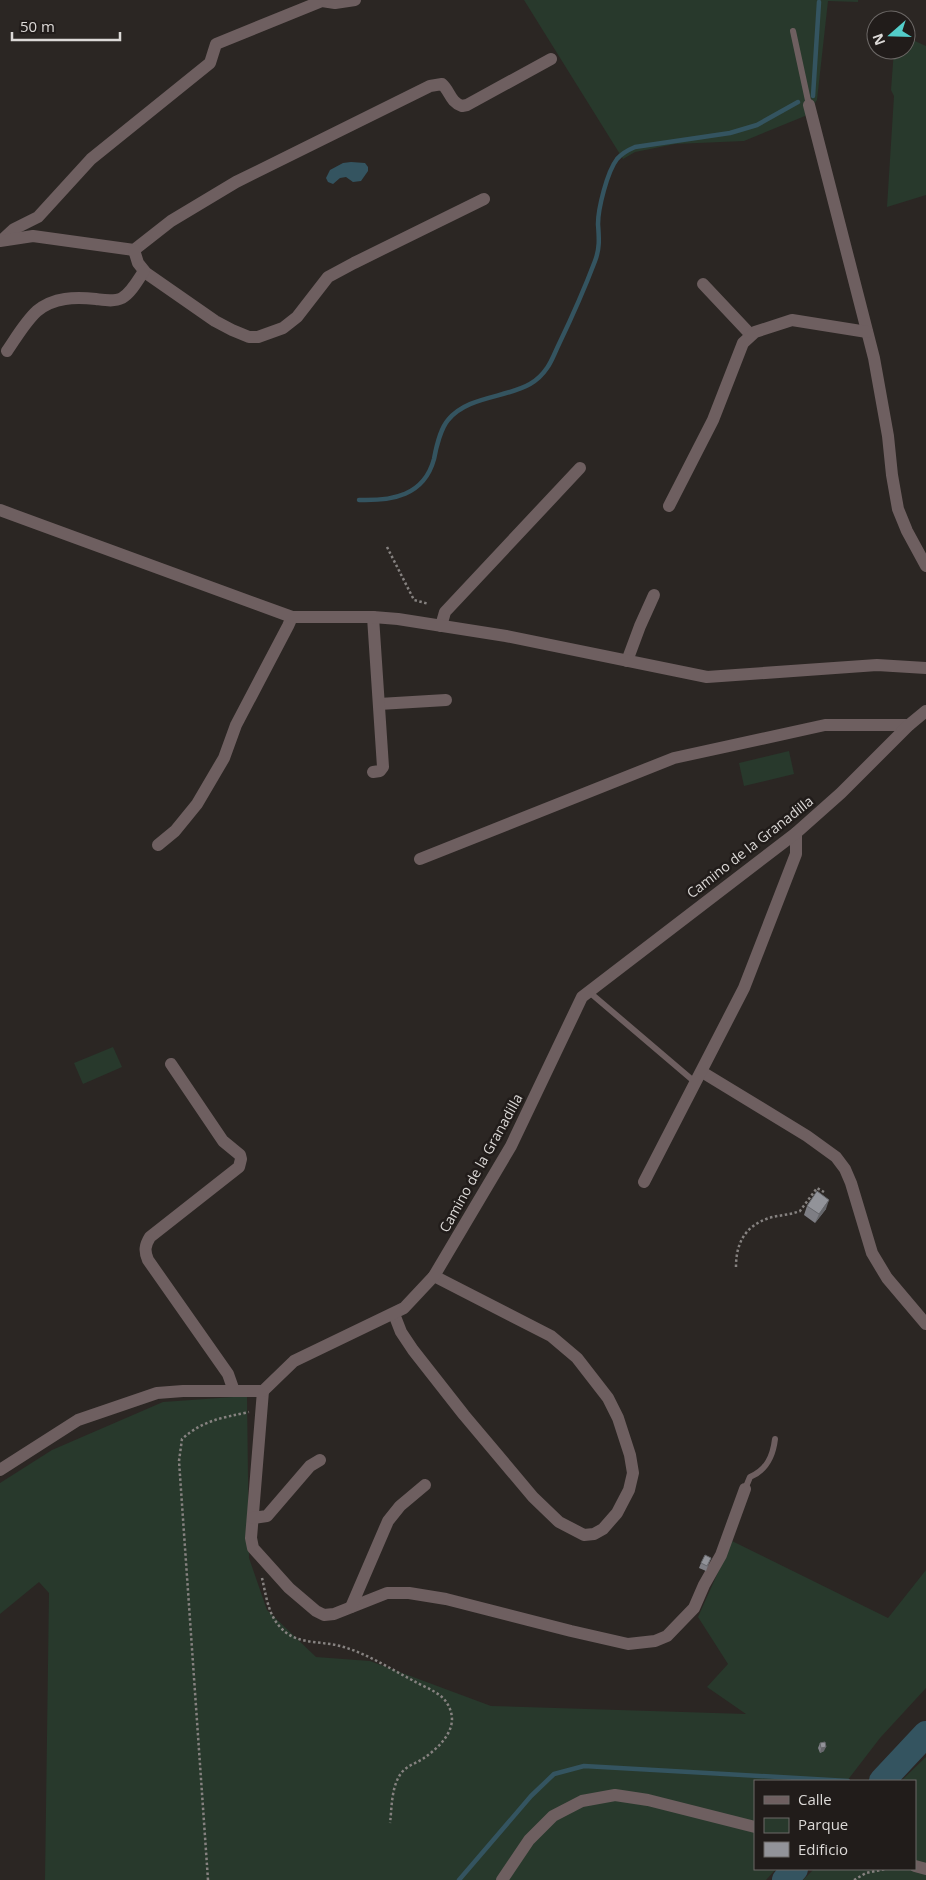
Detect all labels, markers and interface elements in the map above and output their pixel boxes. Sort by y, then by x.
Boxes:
scale bar [12,10,120,42]
north arrow [866,10,916,60]
text: 50 m [20,16,55,36]
text: N [867,31,889,48]
street label: Camino de la Granadilla [682,791,817,902]
street label: Camino de la Granadilla [434,1090,527,1235]
legend [754,1780,916,1870]
text: Calle [798,1789,832,1809]
text: Parque [798,1814,848,1834]
text: Edificio [798,1839,848,1859]

